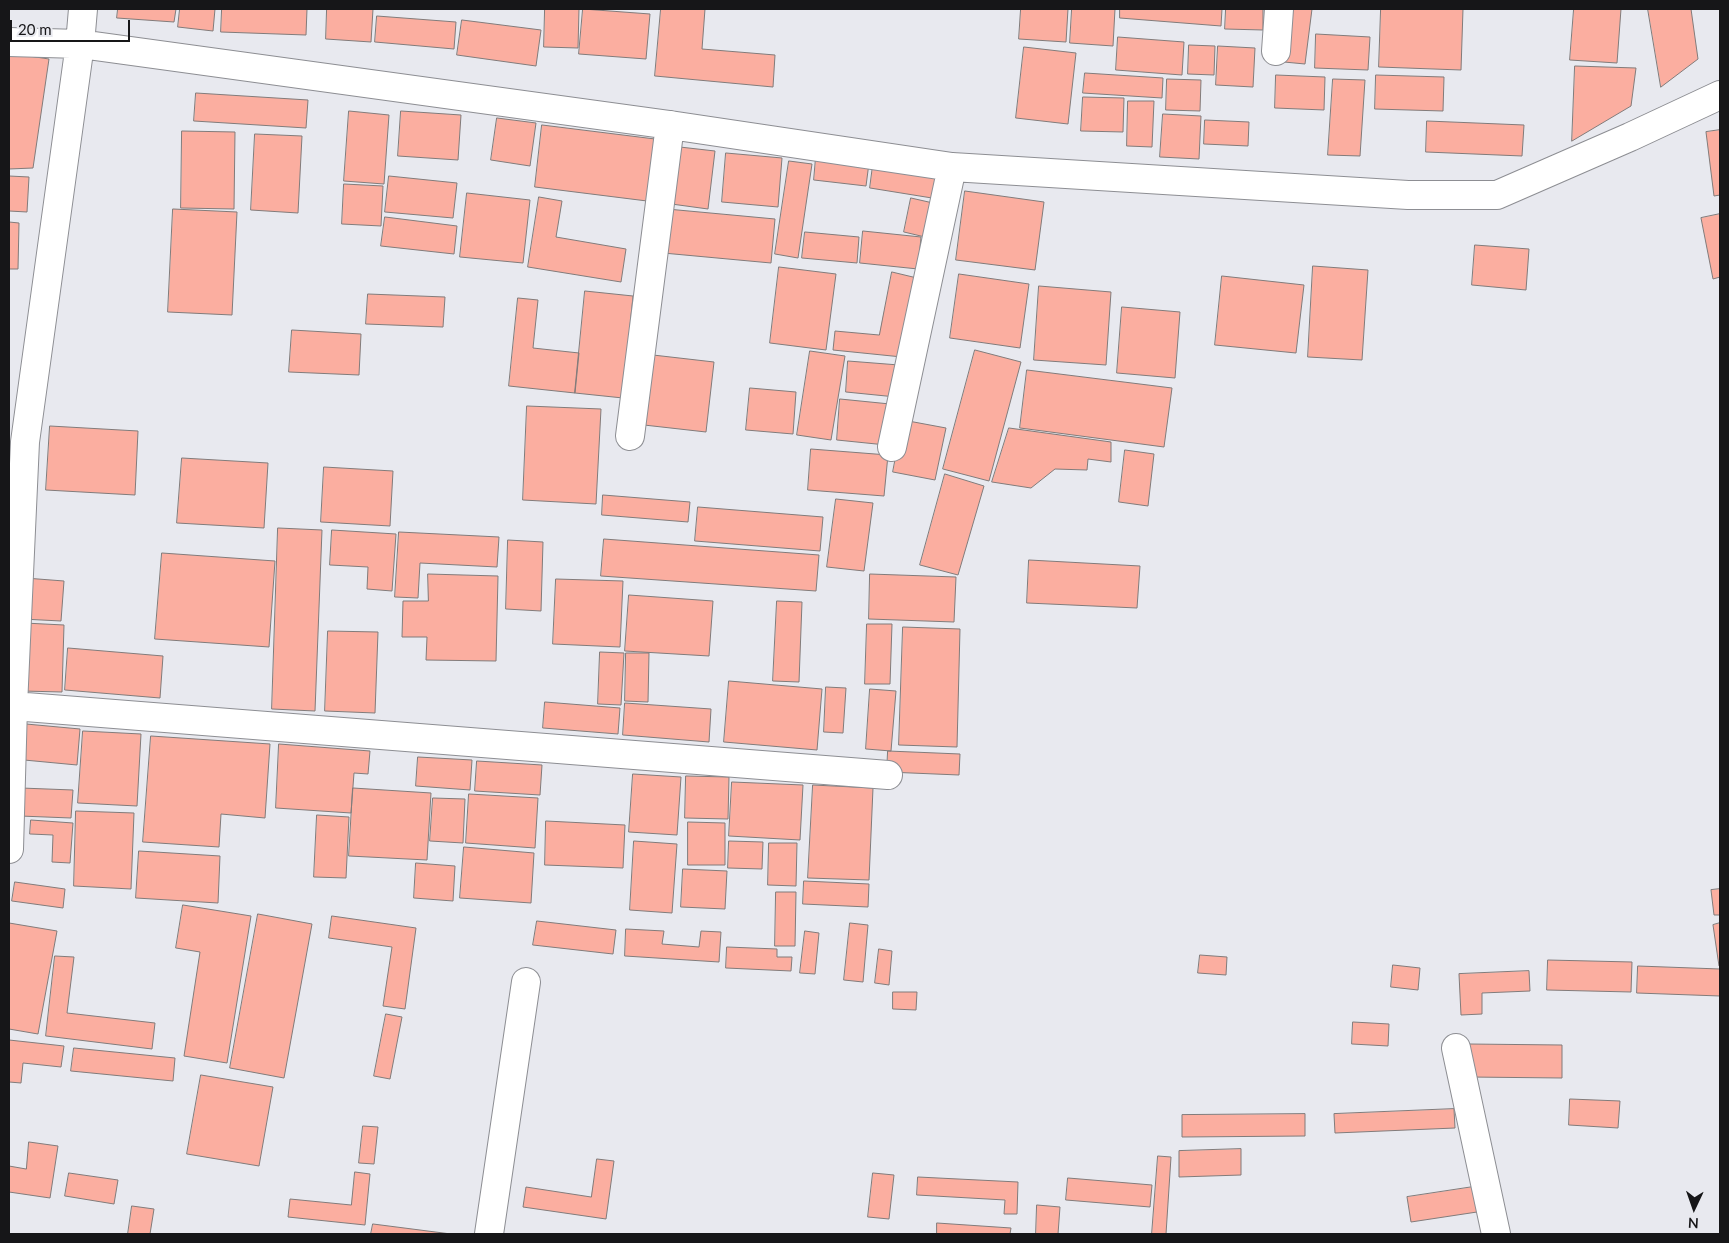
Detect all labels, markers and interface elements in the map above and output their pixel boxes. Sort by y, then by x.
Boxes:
scale bar [12,10,132,42]
text: 20 m [18,20,52,38]
north arrow [1669,1183,1719,1233]
text: N [1687,1215,1699,1232]

